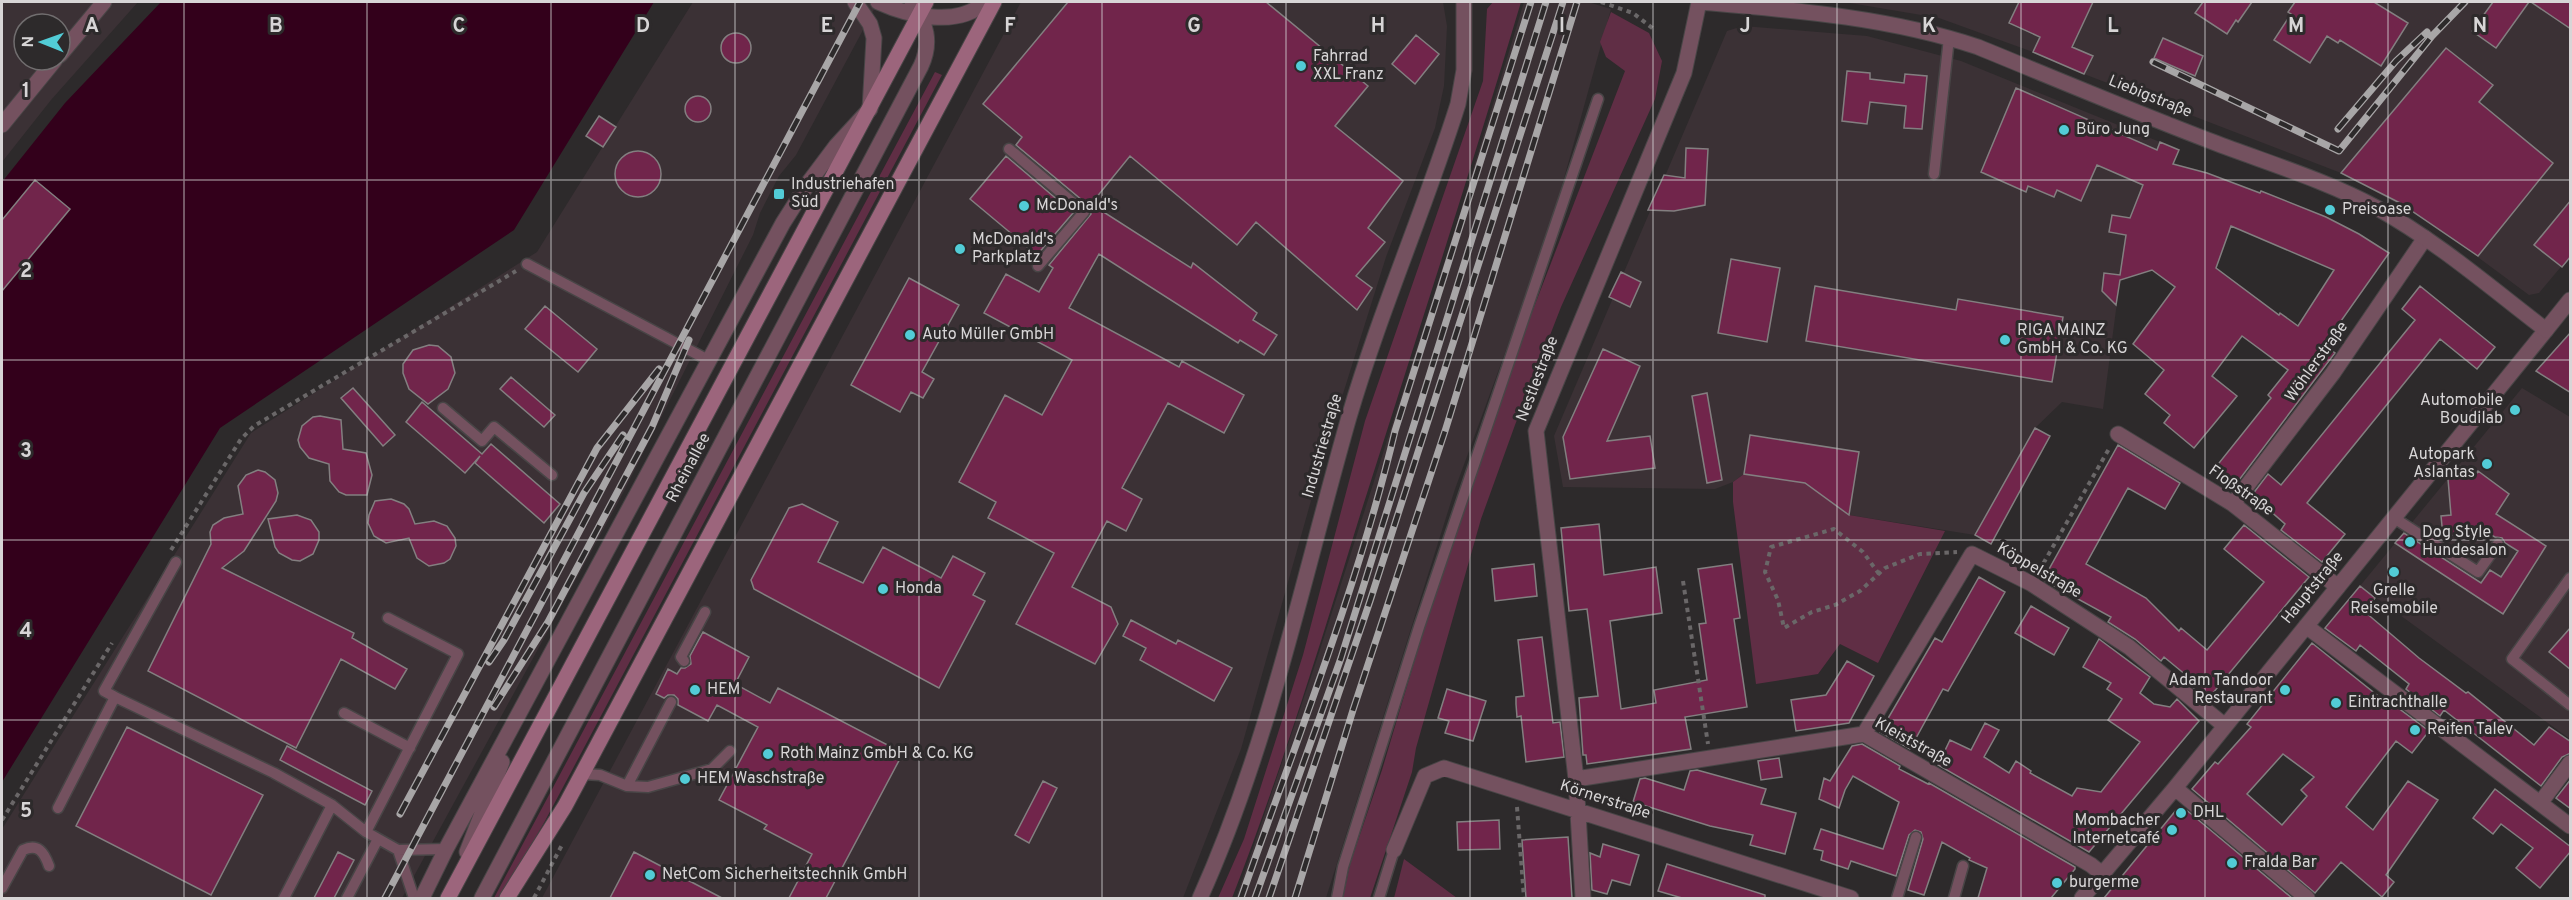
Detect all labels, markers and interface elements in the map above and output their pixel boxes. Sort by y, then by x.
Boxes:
north arrow [12,12,72,72]
text: A [85,14,99,40]
text: B [269,14,283,40]
text: C [453,14,465,40]
text: D [636,14,650,40]
text: E [821,14,833,40]
text: F [1004,14,1016,40]
text: G [1187,14,1201,40]
text: H [1371,14,1385,40]
text: I [1559,14,1565,40]
text: J [1739,14,1751,40]
text: K [1922,14,1936,40]
text: L [2107,14,2119,40]
text: M [2288,14,2304,40]
text: N [2473,14,2487,40]
text: N [19,36,39,48]
place label: Fahrrad XXL Franz [1313,47,1384,85]
marker: Fahrrad XXL Franz [1294,59,1308,73]
street label: Liebigstraße [2105,71,2195,123]
text: 1 [22,79,30,105]
place label: Büro Jung [2076,120,2150,140]
marker: Büro Jung [2057,123,2071,137]
place label: Industriehafen Süd [791,175,895,213]
marker: Industriehafen Süd [772,187,786,201]
place label: McDonald's [1036,196,1118,216]
marker: McDonald's [1017,199,1031,213]
place label: Preisoase [2342,200,2411,220]
marker: Preisoase [2323,203,2337,217]
place label: McDonald's Parkplatz [972,230,1054,268]
marker: McDonald's Parkplatz [953,242,967,256]
text: 2 [20,259,32,285]
street label: Wöhlerstraße [2281,318,2353,406]
place label: RIGA MAINZ GmbH & Co. KG [2017,321,2128,359]
place label: Auto Müller GmbH [922,325,1054,345]
marker: Auto Müller GmbH [903,328,917,342]
street label: Nestlestraße [1513,333,1563,425]
marker: RIGA MAINZ GmbH & Co. KG [1998,333,2012,347]
street label: Industriestraße [1299,391,1347,501]
place label: Automobile Boudilab [2420,391,2503,429]
marker: Automobile Boudilab [2508,403,2522,417]
street label: Rheinallee [662,430,716,506]
text: 3 [20,439,32,465]
place label: Autopark Aslantas [2408,445,2475,483]
marker: Autopark Aslantas [2480,457,2494,471]
street label: Floßstraße [2204,461,2278,521]
place label: Dog Style Hundesalon [2422,523,2507,561]
marker: Dog Style Hundesalon [2403,535,2417,549]
street label: Köppelstraße [1993,539,2085,603]
street label: Hauptstraße [2278,548,2348,628]
marker: Grelle Reisemobile [2387,565,2401,579]
place label: Honda [895,579,942,599]
place label: Grelle Reisemobile [2350,581,2438,619]
marker: Honda [876,582,890,596]
text: 4 [20,619,32,645]
place label: Adam Tandoor Restaurant [2169,671,2273,709]
place label: HEM [707,680,740,700]
marker: HEM [688,683,702,697]
marker: Adam Tandoor Restaurant [2278,683,2292,697]
place label: Eintrachthalle [2348,693,2447,713]
marker: Eintrachthalle [2329,696,2343,710]
street label: Kleiststraße [1871,714,1955,772]
place label: Reifen Talev [2427,720,2513,740]
marker: Reifen Talev [2408,723,2422,737]
place label: Roth Mainz GmbH & Co. KG [780,744,974,764]
marker: Roth Mainz GmbH & Co. KG [761,747,775,761]
place label: HEM Waschstraße [697,769,824,789]
marker: HEM Waschstraße [678,772,692,786]
street label: Körnerstraße [1557,776,1653,824]
text: 5 [20,799,32,825]
place label: DHL [2193,803,2224,823]
marker: DHL [2174,806,2188,820]
place label: Mombacher Internetcafé [2073,811,2160,849]
marker: Mombacher Internetcafé [2165,823,2179,837]
place label: Fralda Bar [2244,853,2317,873]
marker: Fralda Bar [2225,856,2239,870]
place label: NetCom Sicherheitstechnik GmbH [662,865,908,885]
marker: NetCom Sicherheitstechnik GmbH [643,868,657,882]
place label: burgerme [2069,873,2139,893]
marker: burgerme [2050,876,2064,890]

